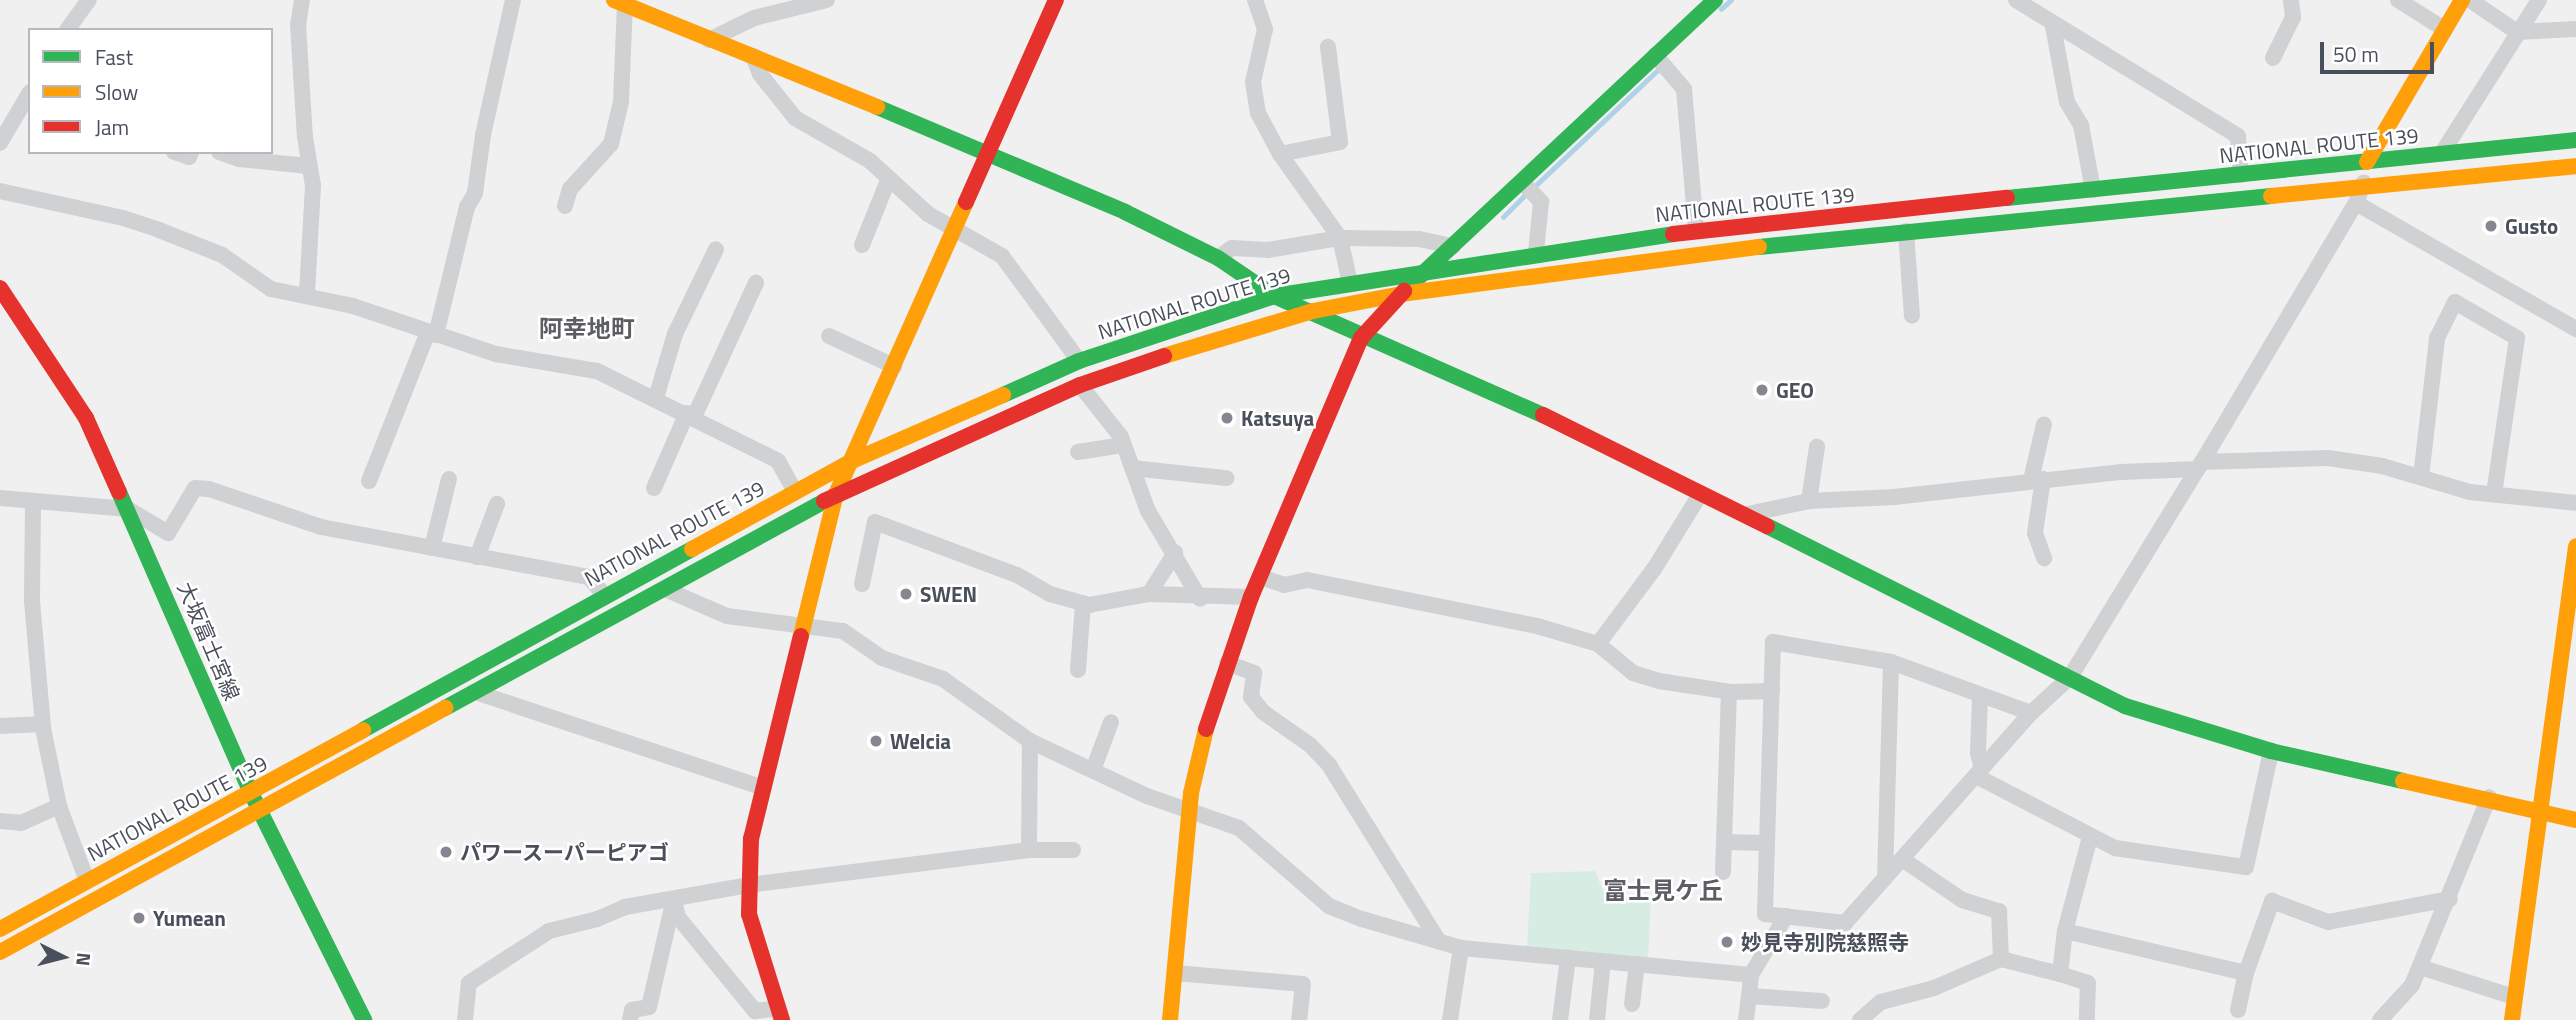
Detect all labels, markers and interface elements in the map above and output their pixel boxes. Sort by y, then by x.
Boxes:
legend [28,28,273,154]
scale bar [2324,28,2438,72]
text: 50 m [2333,38,2379,70]
text: Fast [95,41,133,73]
text: Slow [95,76,138,108]
text: Jam [95,111,129,143]
street label: NATIONAL ROUTE 139 [2218,122,2420,168]
street label: NATIONAL ROUTE 139 [1654,181,1856,227]
place label: Gusto [2505,213,2558,239]
marker: Gusto [2483,218,2499,234]
street label: NATIONAL ROUTE 139 [1095,262,1293,344]
district label: 阿幸地町 [539,315,635,343]
place label: GEO [1776,377,1814,403]
marker: GEO [1754,382,1770,398]
place label: Katsuya [1241,405,1314,431]
marker: Katsuya [1219,410,1235,426]
street label: NATIONAL ROUTE 139 [580,475,768,591]
street label: 大坂富士宮線 [173,578,245,704]
place label: SWEN [920,581,977,607]
marker: SWEN [898,586,914,602]
place label: Welcia [890,728,951,754]
marker: Welcia [868,733,884,749]
street label: NATIONAL ROUTE 139 [83,750,271,866]
place label: パワースーパーピアゴ [460,839,670,865]
marker: パワースーパーピアゴ [438,844,454,860]
district label: 富士見ケ丘 [1603,877,1723,905]
place label: Yumean [153,905,226,931]
marker: Yumean [131,910,147,926]
north arrow [28,922,98,992]
place label: 妙見寺別院慈照寺 [1741,929,1909,955]
marker: 妙見寺別院慈照寺 [1719,934,1735,950]
text: N [69,951,99,967]

